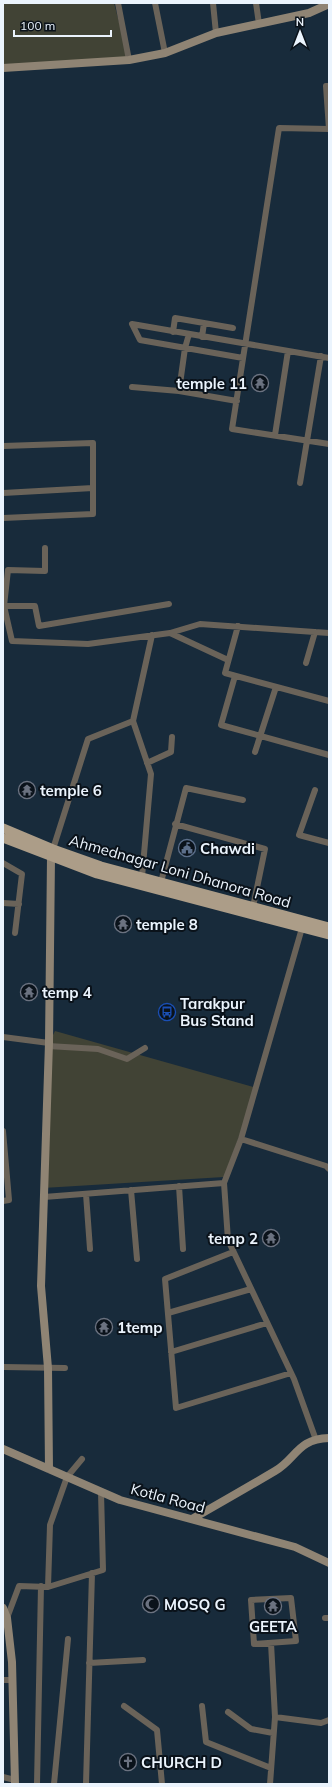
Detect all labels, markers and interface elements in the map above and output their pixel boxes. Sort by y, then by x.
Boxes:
scale bar [14,12,111,38]
north arrow [280,12,320,52]
text: N [296,15,304,29]
text: 100 m [20,18,55,33]
temple icon: temple 11 [250,373,270,393]
place label: temple 11 [176,374,247,393]
temple icon: temple 6 [17,780,37,800]
place label: temple 6 [40,781,102,800]
street label: Ahmednagar Loni Dhanora Road [67,830,293,912]
public building icon: Chawdi [177,838,197,858]
place label: Chawdi [200,839,255,858]
temple icon: temple 8 [113,914,133,934]
place label: temple 8 [136,915,198,934]
temple icon: temp 4 [19,982,39,1002]
place label: temp 4 [42,983,92,1002]
place label: Tarakpur Bus Stand [180,994,254,1030]
bus stop icon: Tarakpur Bus Stand [157,1002,177,1022]
temple icon: temp 2 [261,1228,281,1248]
place label: temp 2 [208,1229,258,1248]
temple icon: 1temp [94,1317,114,1337]
place label: 1temp [117,1318,163,1337]
street label: Kotla Road [129,1479,207,1517]
mosque icon: MOSQ G [141,1594,161,1614]
place label: MOSQ G [164,1595,226,1614]
temple icon: GEETA [263,1596,283,1616]
place label: GEETA [249,1617,298,1636]
church icon: CHURCH D [118,1752,138,1772]
place label: CHURCH D [141,1753,222,1772]

